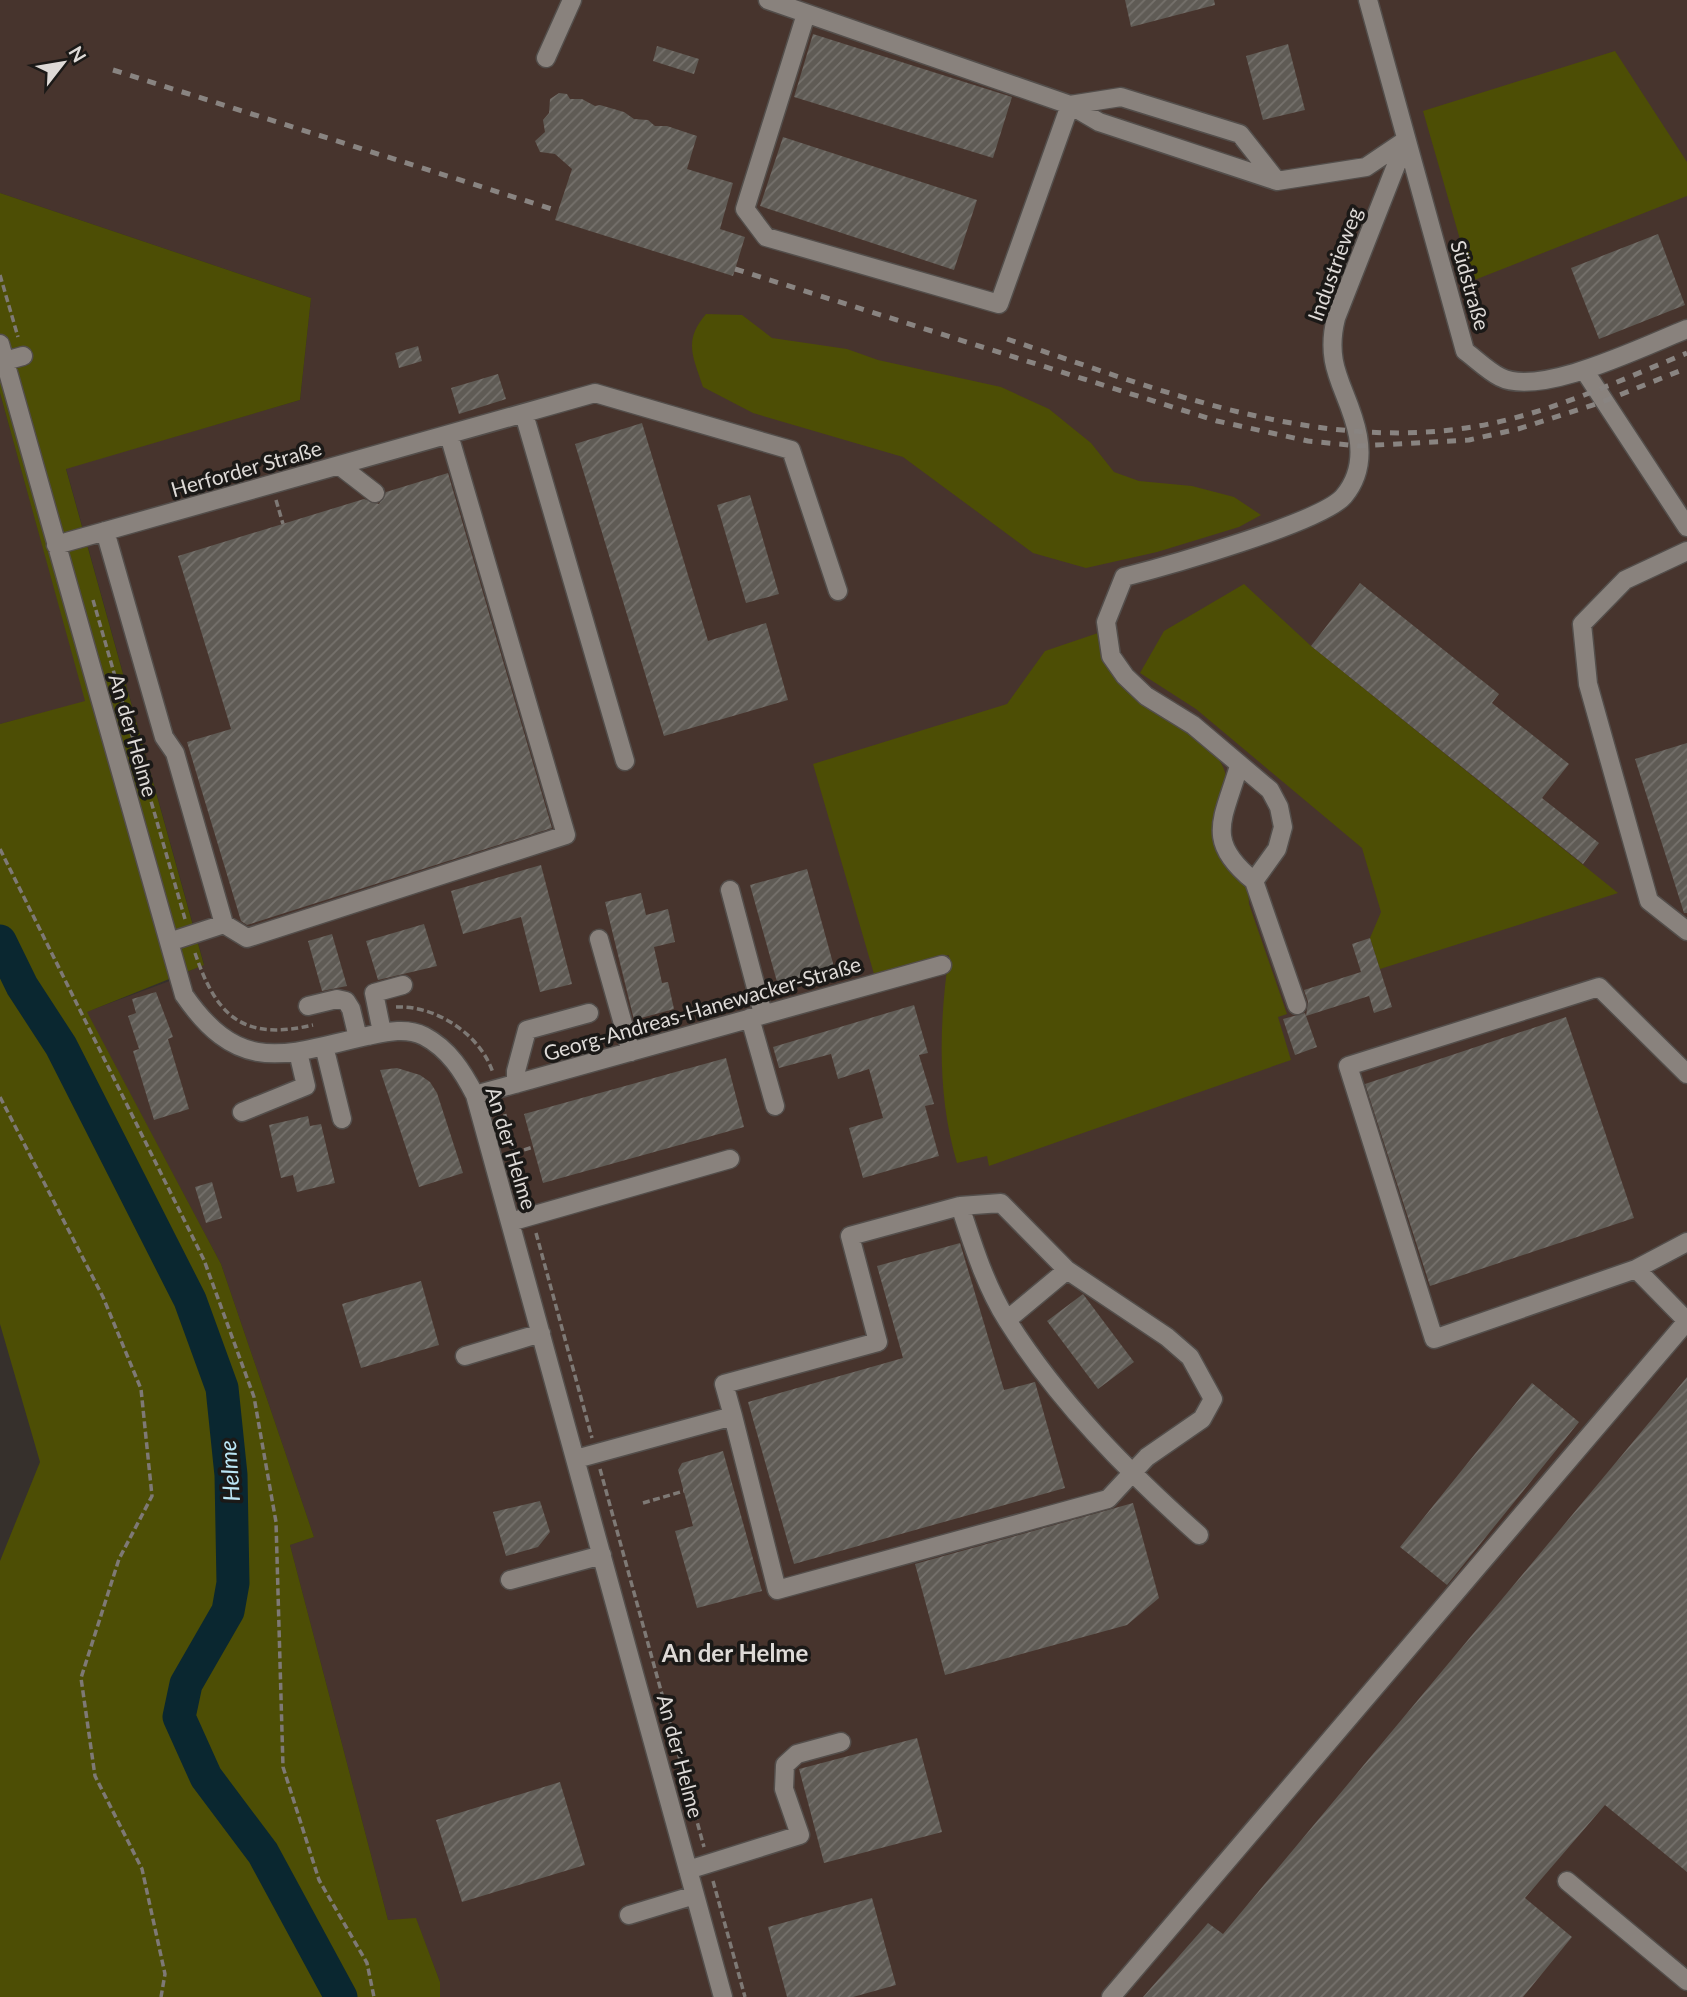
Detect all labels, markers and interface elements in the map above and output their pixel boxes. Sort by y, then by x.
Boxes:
north arrow [28,28,98,98]
text: N [64,42,92,66]
street label: Industrieweg [1302,203,1366,324]
street label: Südstraße [1446,237,1496,333]
street label: Herforder Straße [168,435,324,501]
street label: An der Helme [105,671,163,799]
street label: Georg-Andreas-Hanewacker-Straße [540,951,864,1065]
street label: An der Helme [482,1084,542,1212]
water label: Helme [213,1439,245,1503]
district label: An der Helme [661,1638,808,1667]
street label: An der Helme [653,1692,709,1820]

